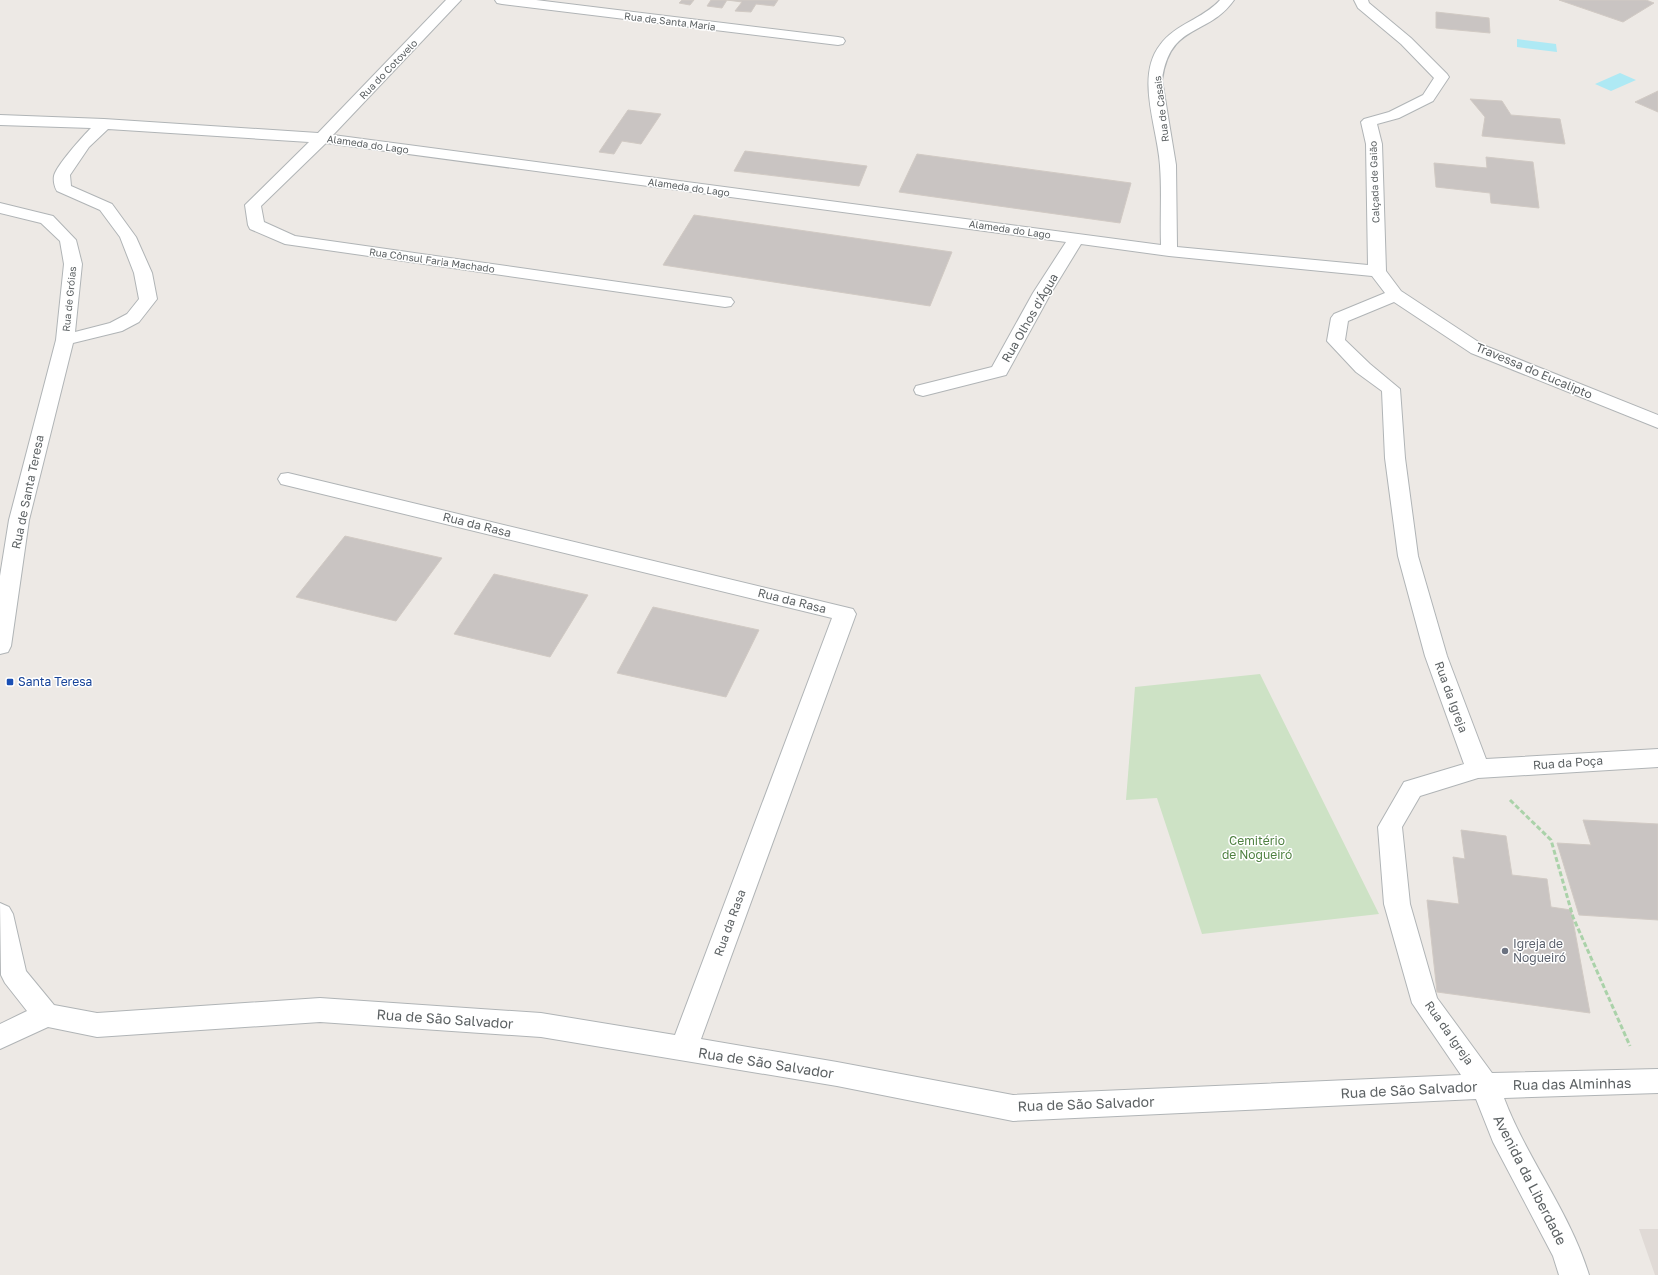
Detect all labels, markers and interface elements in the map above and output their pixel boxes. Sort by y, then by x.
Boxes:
street label: Rua de Santa Maria [624,9,716,33]
street label: Rua do Cotovelo [356,37,420,101]
street label: Rua de Casais [1151,75,1171,143]
street label: Alameda do Lago [326,132,410,156]
street label: Calçada de Gaião [1367,141,1381,223]
street label: Alameda do Lago [647,175,731,199]
street label: Alameda do Lago [968,217,1052,241]
street label: Rua Cônsul Faria Machado [368,245,496,275]
street label: Rua de Gróias [60,266,78,332]
street label: Rua Olhos d'Água [998,271,1061,365]
street label: Travessa do Eucalipto [1474,339,1595,402]
street label: Rua de Santa Teresa [8,433,47,550]
street label: Rua da Rasa [441,509,513,540]
street label: Rua da Rasa [756,585,828,616]
street label: Rua da Igreja [1432,659,1471,735]
place label: Santa Teresa [18,674,92,689]
marker: Santa Teresa [5,677,15,687]
street label: Rua da Poça [1532,753,1604,772]
park label: Cemitério de Nogueiró [1222,833,1292,862]
street label: Rua da Rasa [710,887,749,958]
place label: Igreja de Nogueiró [1513,936,1566,965]
marker: Igreja de Nogueiró [1500,946,1510,956]
street label: Rua da Igreja [1422,998,1477,1068]
street label: Rua de São Salvador [376,1005,514,1032]
street label: Rua de São Salvador [697,1043,836,1082]
street label: Rua das Alminhas [1512,1074,1632,1093]
street label: Rua de São Salvador [1340,1077,1478,1102]
street label: Rua de São Salvador [1017,1093,1155,1114]
street label: Avenida da Liberdade [1490,1112,1571,1248]

